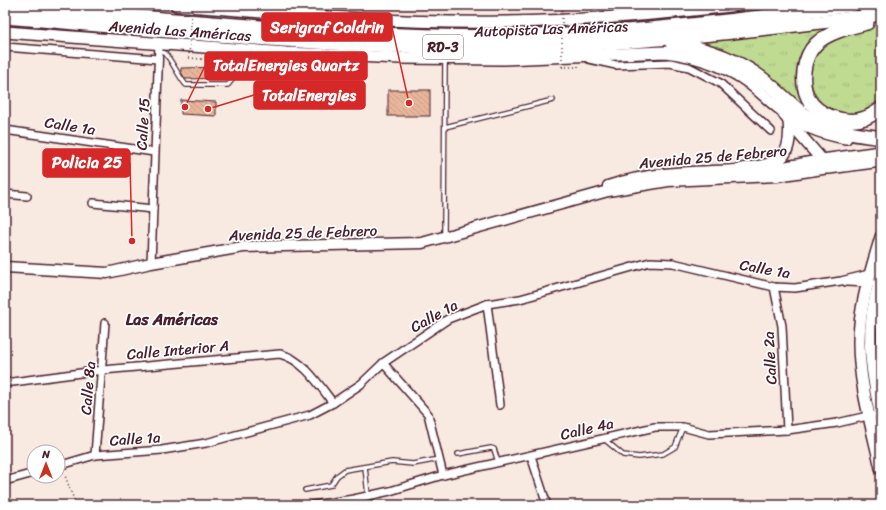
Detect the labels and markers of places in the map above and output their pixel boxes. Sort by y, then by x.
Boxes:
callout: Serigraf Coldrin [262,13,392,41]
callout: TotalEnergies Quartz [205,52,367,80]
callout: TotalEnergies [254,81,365,109]
callout: Policia 25 [43,149,130,177]

